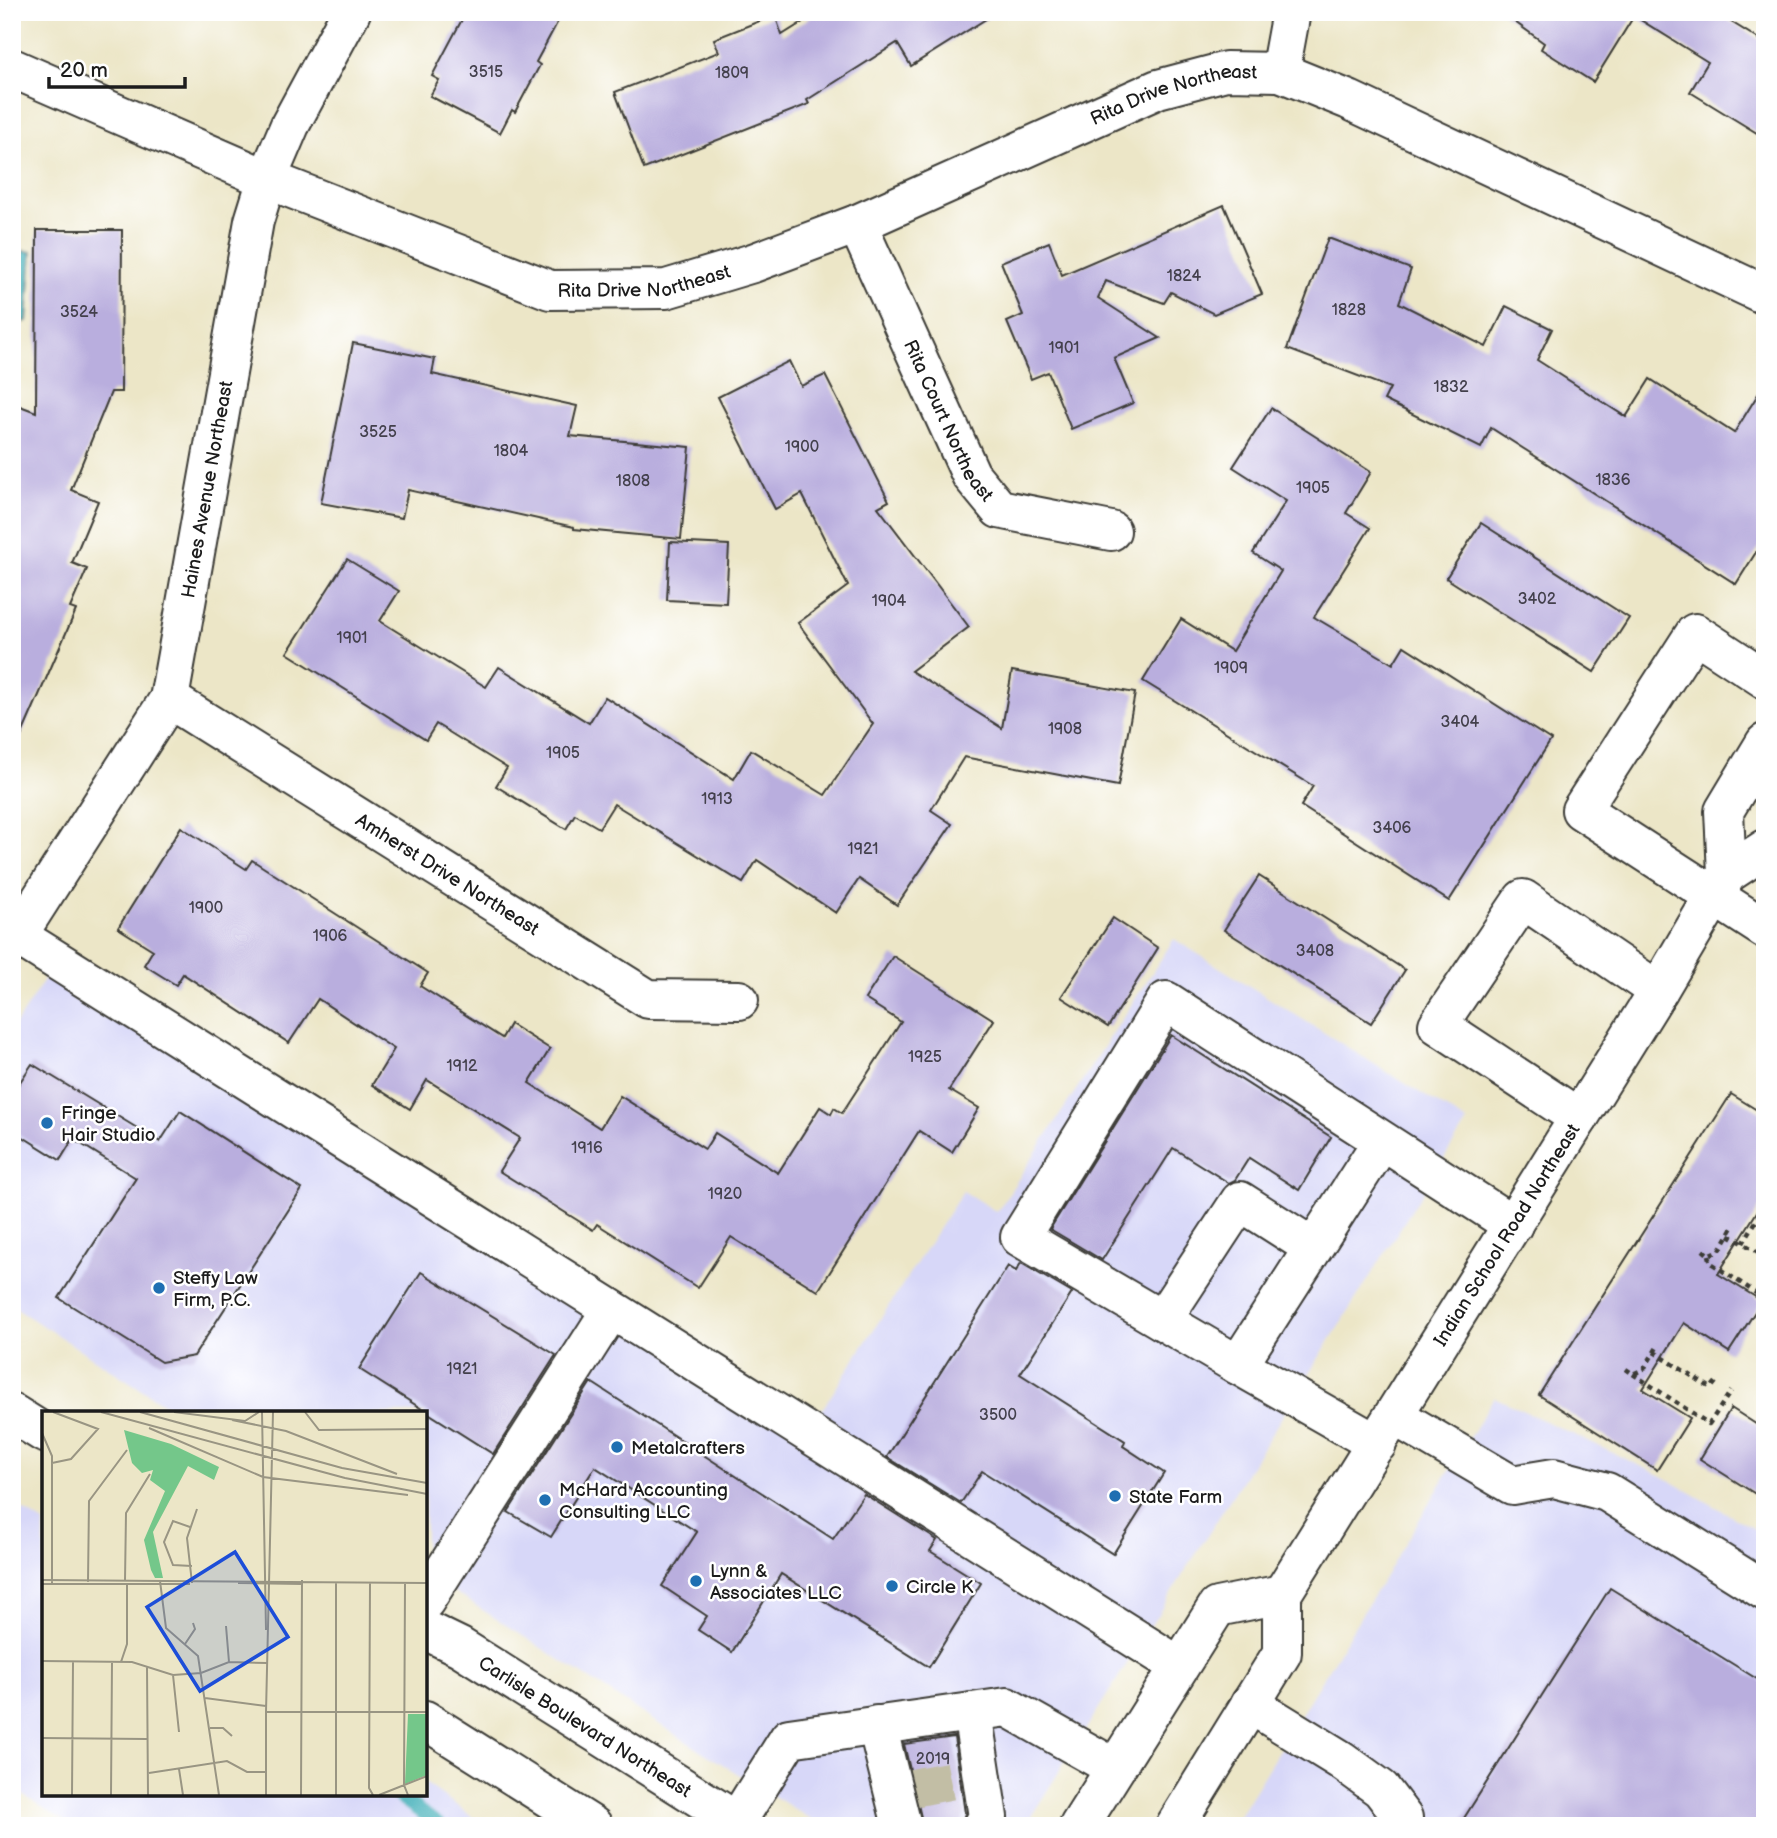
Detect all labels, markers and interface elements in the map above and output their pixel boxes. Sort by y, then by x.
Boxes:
scale bar [49,46,186,90]
text: 20 m [60,58,108,83]
street label: Rita Drive Northeast [1087,60,1258,131]
house number: 3515 [469,63,503,82]
house number: 1809 [715,64,749,83]
street label: Rita Drive Northeast [557,260,733,303]
house number: 1824 [1167,267,1201,286]
house number: 1828 [1332,301,1366,320]
house number: 3524 [60,303,98,322]
street label: Rita Court Northeast [898,337,998,507]
house number: 1901 [1048,339,1080,358]
house number: 1832 [1434,378,1469,397]
street label: Haines Avenue Northeast [177,379,238,600]
house number: 3525 [359,423,397,442]
house number: 1900 [785,438,819,457]
house number: 1804 [494,442,529,461]
house number: 1836 [1595,471,1631,490]
house number: 1808 [616,472,650,491]
house number: 1905 [1296,479,1330,498]
house number: 3402 [1518,590,1557,609]
house number: 1904 [872,592,907,611]
house number: 1901 [336,629,368,648]
house number: 1909 [1214,659,1248,678]
house number: 3404 [1441,713,1480,732]
house number: 1908 [1048,720,1082,739]
house number: 1905 [546,744,580,763]
house number: 1913 [701,790,733,809]
street label: Amherst Drive Northeast [351,809,543,941]
house number: 3406 [1373,819,1412,838]
house number: 1921 [848,840,878,859]
house number: 1900 [189,899,223,918]
house number: 1906 [313,927,348,946]
house number: 3408 [1296,942,1334,961]
house number: 1925 [908,1048,942,1067]
house number: 1912 [446,1057,478,1076]
place label: Fringe Hair Studio [61,1102,156,1147]
marker: Fringe Hair Studio [39,1115,55,1131]
street label: Indian School Road Northeast [1429,1120,1586,1351]
house number: 1916 [571,1139,603,1158]
house number: 1920 [708,1185,742,1204]
place label: Steffy Law Firm, P.C. [173,1267,258,1312]
marker: Steffy Law Firm, P.C. [151,1280,167,1296]
house number: 1921 [447,1360,477,1379]
house number: 3500 [979,1406,1017,1425]
inset map [42,1411,427,1796]
place label: Metalcrafters [631,1437,745,1460]
marker: Metalcrafters [609,1439,625,1455]
place label: McHard Accounting Consulting LLC [559,1479,728,1524]
place label: State Farm [1129,1486,1222,1509]
marker: State Farm [1107,1488,1123,1504]
marker: McHard Accounting Consulting LLC [537,1492,553,1508]
place label: Lynn & Associates LLC [710,1560,842,1605]
marker: Lynn & Associates LLC [688,1573,704,1589]
place label: Circle K [906,1576,974,1599]
marker: Circle K [884,1578,900,1594]
street label: Carlisle Boulevard Northeast [474,1652,695,1803]
house number: 2019 [916,1750,950,1769]

